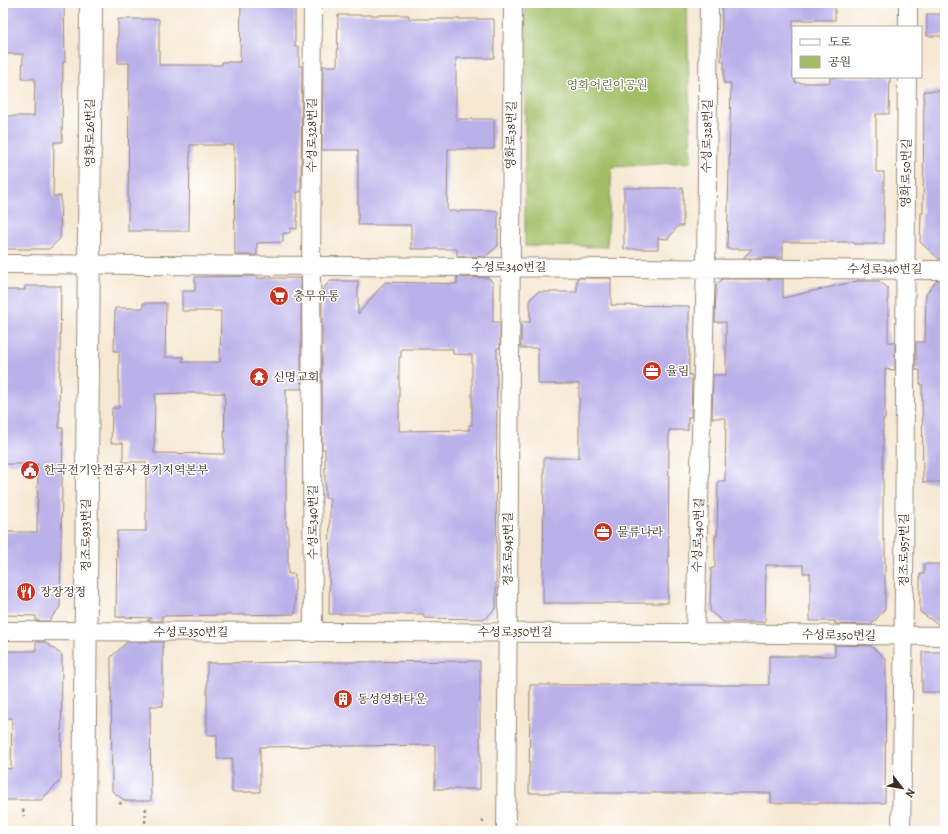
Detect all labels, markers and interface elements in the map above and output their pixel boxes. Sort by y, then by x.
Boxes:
legend [792,26,922,78]
text: 도로 [828,34,852,50]
text: 공원 [828,54,851,70]
park label: 영화어린이공원 [566,77,648,93]
street label: 영화로26번길 [82,98,98,168]
street label: 수성로328번길 [304,98,320,172]
street label: 수성로328번길 [698,99,716,173]
street label: 영화로38번길 [502,100,520,170]
street label: 영화로50번길 [897,138,915,208]
street label: 수성로340번길 [472,259,546,275]
street label: 수성로340번길 [848,261,922,277]
supermarket icon: 충무유통 [268,285,290,307]
place label: 충무유통 [293,288,340,304]
office icon: 율림 [641,360,663,382]
place label: 율림 [666,363,689,379]
temple icon: 신명교회 [248,366,270,388]
place label: 신명교회 [273,369,319,385]
public building icon: 한국전기안전공사 경기지역본부 [19,459,41,481]
place label: 한국전기안전공사 경기지역본부 [44,462,209,478]
street label: 수성로340번길 [305,485,321,559]
street label: 수성로340번길 [689,497,707,573]
street label: 정조로933번길 [78,498,94,572]
street label: 정조로945번길 [500,512,516,586]
street label: 정조로957번길 [896,513,912,587]
office icon: 물류나라 [592,521,614,543]
place label: 물류나라 [617,524,664,540]
restaurant icon: 장장정정 [15,581,37,603]
place label: 장장정정 [40,584,86,600]
street label: 수성로350번길 [154,624,228,640]
street label: 수성로350번길 [478,624,552,640]
street label: 수성로350번길 [802,626,876,644]
building icon: 동성영화타운 [332,688,354,710]
place label: 동성영화타운 [357,691,427,707]
north arrow [882,768,922,808]
text: N [902,786,919,800]

